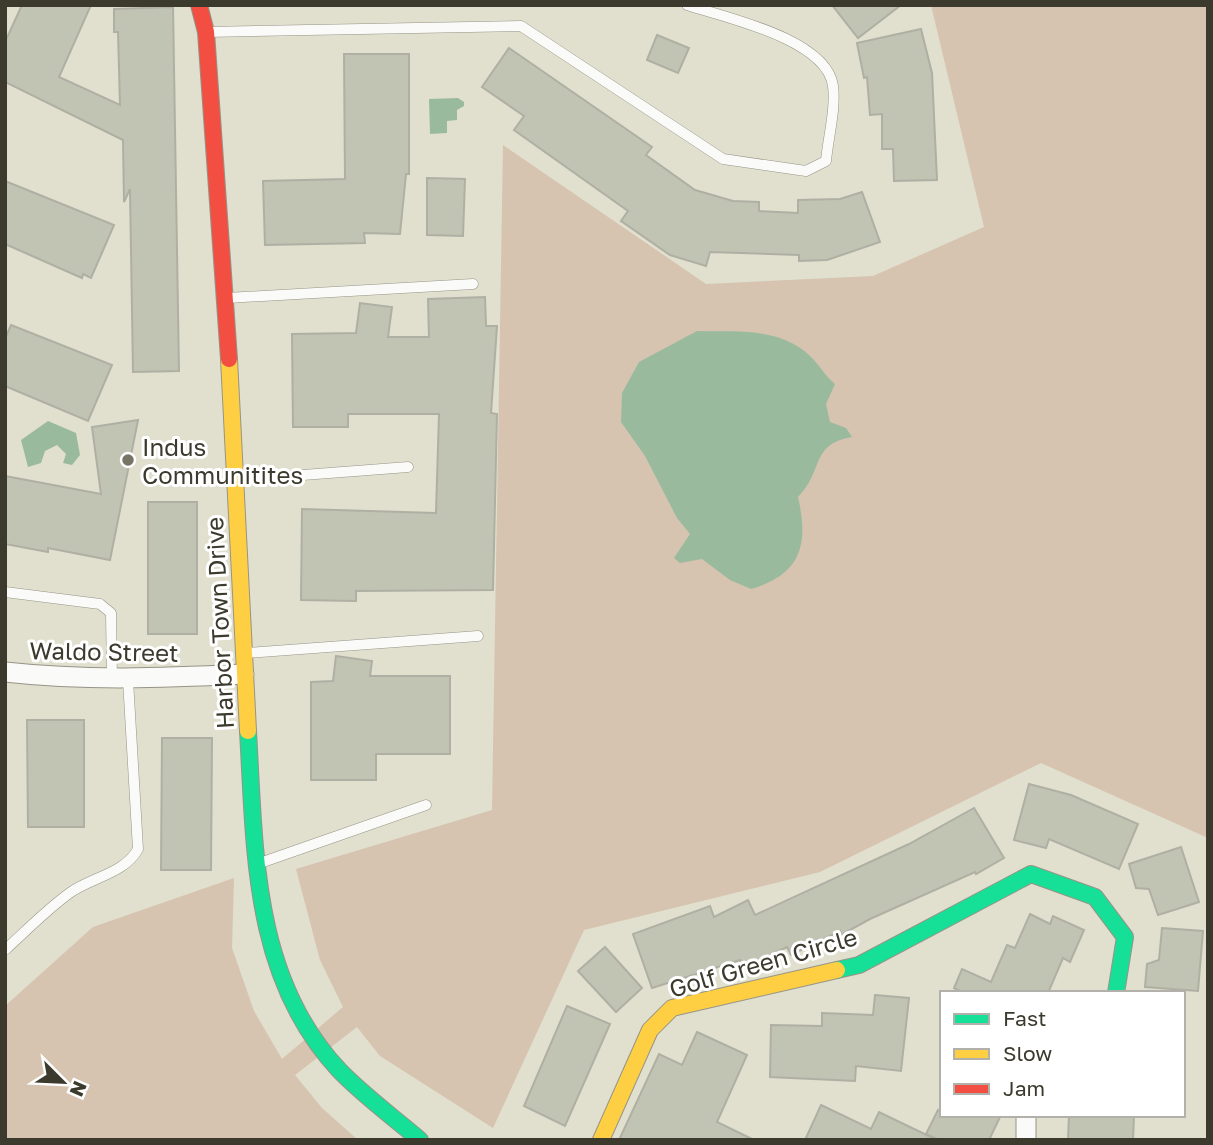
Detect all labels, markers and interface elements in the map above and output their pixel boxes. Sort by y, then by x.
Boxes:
place label: Indus Communitites [142,432,303,489]
marker: Indus Communitites [120,452,136,468]
street label: Harbor Town Drive [199,516,239,730]
street label: Waldo Street [29,635,179,667]
street label: Golf Green Circle [666,921,860,1003]
legend [940,991,1185,1117]
text: Fast [1003,1005,1046,1031]
text: Slow [1003,1040,1052,1066]
north arrow [28,1047,98,1117]
text: Jam [1003,1075,1045,1101]
text: N [66,1078,92,1100]

